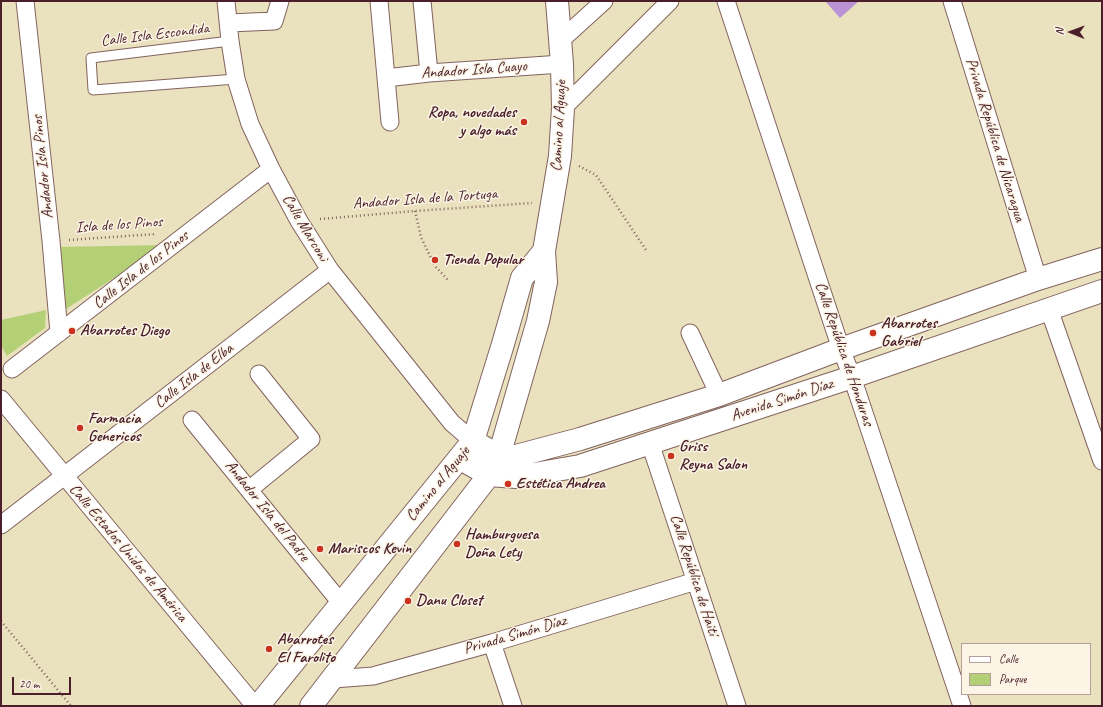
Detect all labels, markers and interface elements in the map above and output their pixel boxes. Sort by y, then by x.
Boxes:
north arrow [1051,12,1091,52]
street label: Calle Isla Escondida [100,19,210,51]
text: N [1052,28,1066,35]
street label: Privada República de Nicaragua [961,56,1029,224]
street label: Andador Isla Cuayo [420,57,528,83]
street label: Camino al Aguaje [547,80,571,172]
place label: Ropa, novedades y algo más [428,103,516,141]
street label: Andador Isla Pinos [28,114,58,220]
marker: Ropa, novedades y algo más [519,117,529,127]
street label: Andador Isla de la Tortuga [352,184,498,214]
street label: Calle Marconi [278,191,332,265]
street label: Isla de los Pinos [75,212,163,238]
street label: Calle Isla de los Pinos [89,227,193,313]
place label: Tienda Popular [443,250,523,270]
marker: Tienda Popular [430,255,440,265]
street label: Calle República de Honduras [810,280,878,428]
place label: Abarrotes Gabriel [881,314,937,352]
place label: Abarrotes Diego [80,321,169,341]
marker: Abarrotes Diego [67,326,77,336]
marker: Abarrotes Gabriel [868,328,878,338]
street label: Calle Isla de Elba [151,339,237,413]
street label: Avenida Simón Díaz [728,374,836,426]
place label: Farmacia Genericos [88,409,141,447]
marker: Farmacia Genericos [75,423,85,433]
place label: Griss Reyna Salon [679,437,747,475]
street label: Camino al Aguaje [402,442,474,526]
marker: Griss Reyna Salon [666,451,676,461]
street label: Andador Isla del Padre [220,457,314,565]
place label: Estética Andrea [516,474,605,494]
marker: Estética Andrea [503,479,513,489]
street label: Calle Estados Unidos de América [65,480,191,626]
street label: Calle República de Haití [665,512,723,638]
place label: Hamburguesa Doña Lety [465,525,538,563]
place label: Mariscos Kevin [328,539,411,559]
marker: Hamburguesa Doña Lety [452,539,462,549]
marker: Mariscos Kevin [315,544,325,554]
place label: Danu Closet [416,591,482,611]
marker: Danu Closet [403,596,413,606]
street label: Privada Simón Díaz [462,611,568,659]
place label: Abarrotes El Farolito [277,630,335,668]
legend [961,643,1091,695]
marker: Abarrotes El Farolito [264,644,274,654]
text: Calle [999,651,1018,667]
scale bar [14,669,73,695]
text: Parque [999,671,1027,687]
text: 20 m [19,676,39,692]

